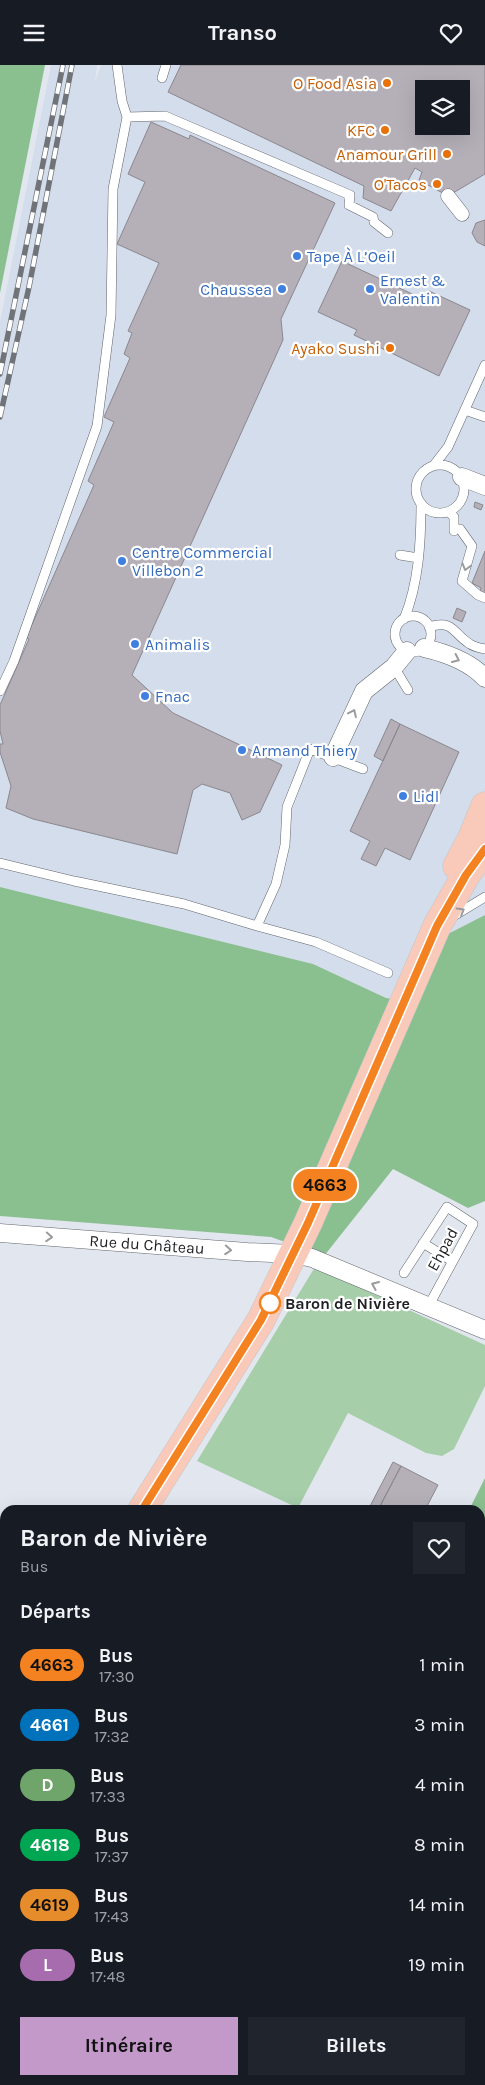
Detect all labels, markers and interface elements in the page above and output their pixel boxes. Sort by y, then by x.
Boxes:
icon: menu [20,19,48,47]
icon: heart [437,19,465,47]
text: Transo [208,20,277,46]
place label: O Food Asia [293,74,377,93]
marker: O Food Asia [381,77,393,89]
map controls [415,80,470,135]
button: layers [415,80,470,135]
place label: KFC [347,121,375,140]
marker: KFC [379,124,391,136]
place label: Anamour Grill [337,145,437,164]
marker: Anamour Grill [441,148,453,160]
place label: O'Tacos [374,175,427,194]
marker: O'Tacos [431,178,443,190]
place label: Tape À L’Oeil [307,247,395,266]
marker: Tape À L’Oeil [291,250,303,262]
place label: Ernest & Valentin [380,271,446,308]
place label: Chaussea [200,280,272,299]
marker: Chaussea [276,283,288,295]
marker: Ernest & Valentin [364,283,376,295]
place label: Ayako Sushi [291,339,380,358]
marker: Ayako Sushi [384,342,396,354]
place label: Centre Commercial Villebon 2 [132,543,272,580]
marker: Centre Commercial Villebon 2 [116,555,128,567]
one-way arrow [461,563,472,572]
place label: Animalis [145,635,210,654]
marker: Animalis [129,638,141,650]
one-way arrow [451,653,460,663]
place label: Fnac [155,687,190,706]
marker: Fnac [139,690,151,702]
one-way arrow [347,709,358,718]
place label: Armand Thiery [252,741,358,760]
marker: Armand Thiery [236,744,248,756]
place label: Lidl [413,787,439,806]
marker: Lidl [397,790,409,802]
one-way arrow [455,908,464,918]
line badge: 4663 [290,1169,360,1201]
text: 4663 [303,1174,347,1196]
street label: Ehpad [423,1224,462,1274]
one-way arrow [45,1231,53,1242]
street label: Rue du Château [89,1231,205,1258]
one-way arrow [224,1245,232,1256]
one-way arrow [371,1280,380,1291]
marker: Baron de Nivière [259,1292,281,1314]
place label: Baron de Nivière [285,1294,410,1313]
button: heart [413,1522,465,1574]
text: Baron de Nivière [20,1524,207,1552]
text: Bus [20,1557,48,1576]
text: Départs [20,1601,91,1623]
text: Bus [99,1645,133,1667]
text: 4663 [30,1654,74,1676]
text: 1 min [419,1654,465,1676]
text: 17:30 [99,1667,134,1686]
text: Bus [94,1705,128,1727]
text: 4661 [30,1714,69,1736]
text: 3 min [414,1714,465,1736]
text: 17:32 [94,1727,129,1746]
text: Bus [90,1765,124,1787]
text: D [41,1774,54,1796]
text: 4 min [415,1774,465,1796]
text: 17:33 [90,1787,125,1806]
text: Bus [95,1825,129,1847]
text: 4618 [30,1834,70,1856]
text: 8 min [414,1834,465,1856]
text: 17:37 [95,1847,128,1866]
text: Bus [94,1885,128,1907]
text: 4619 [30,1894,69,1916]
text: 14 min [409,1894,465,1916]
text: 17:43 [94,1907,129,1926]
text: Bus [90,1945,124,1967]
text: L [43,1954,52,1976]
text: 19 min [408,1954,465,1976]
text: 17:48 [90,1967,125,1986]
button: Itinéraire [20,2017,238,2075]
button: Billets [248,2017,465,2075]

